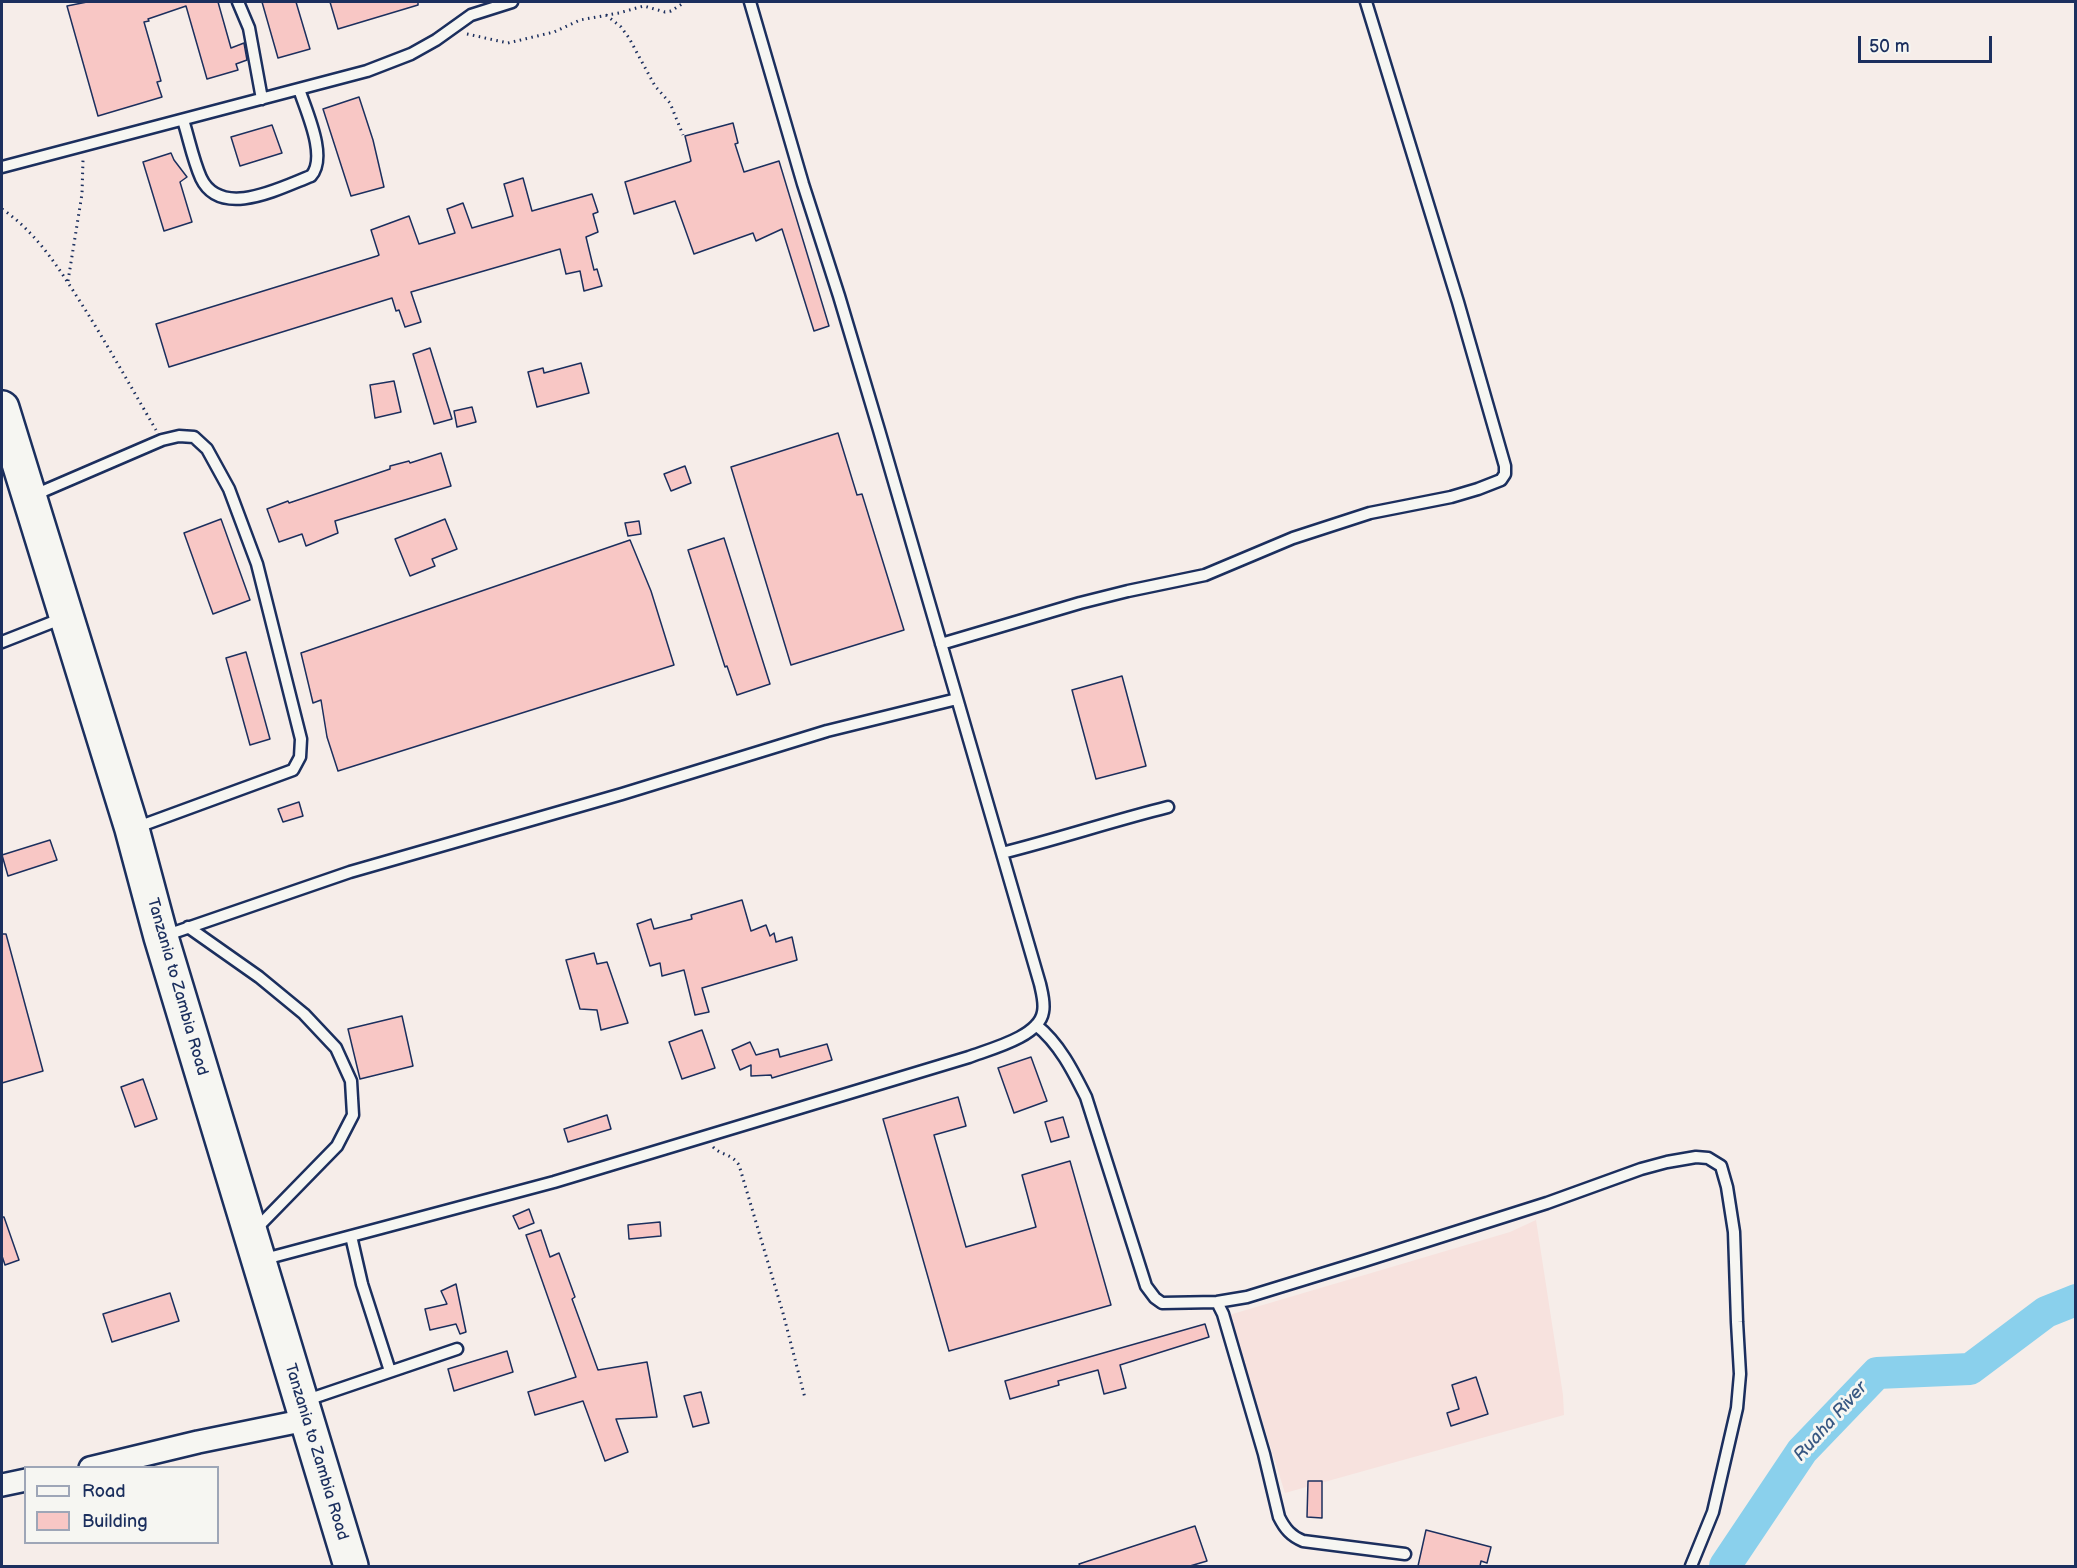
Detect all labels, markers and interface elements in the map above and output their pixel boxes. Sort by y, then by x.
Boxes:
scale bar [1861,24,1994,62]
text: 50 m [1869,36,1910,57]
street label: Tanzania to Zambia Road [142,896,212,1078]
street label: Tanzania to Zambia Road [280,1361,352,1543]
water label: Ruaha River [1790,1378,1872,1466]
legend [24,1466,219,1544]
text: Road [82,1481,126,1502]
text: Building [82,1511,148,1532]

